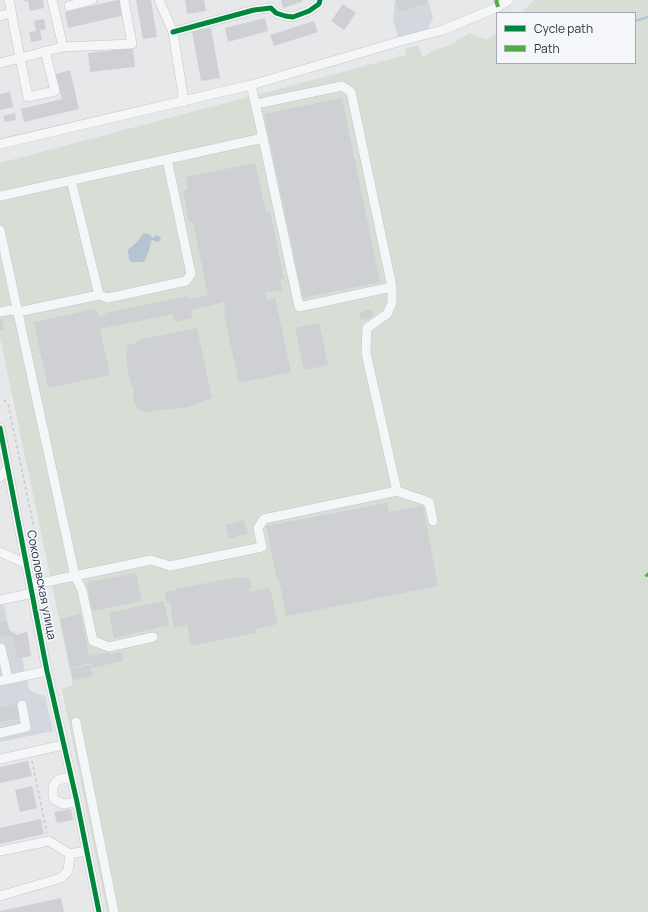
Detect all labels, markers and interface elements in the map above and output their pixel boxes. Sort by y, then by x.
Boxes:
legend [496,12,636,64]
text: Cycle path [534,20,593,37]
text: Path [534,40,560,57]
street label: Соколовская улица [23,529,59,641]

